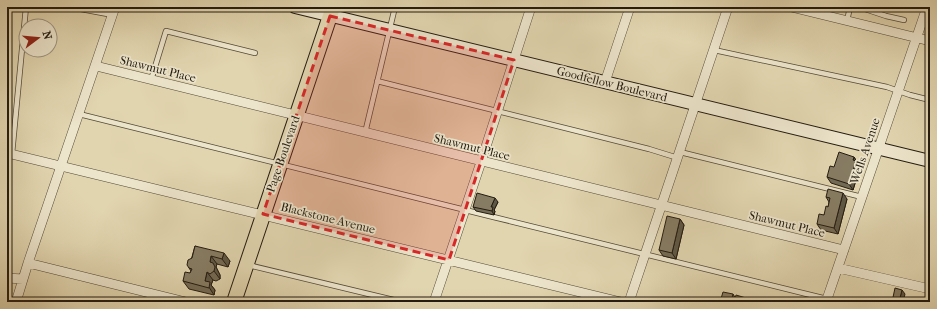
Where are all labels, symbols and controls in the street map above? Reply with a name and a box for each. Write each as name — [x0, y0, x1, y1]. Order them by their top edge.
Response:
north arrow — [18, 18, 58, 58]
text: N — [40, 30, 55, 42]
street label: Shawmut Place — [118, 53, 198, 85]
street label: Goodfellow Boulevard — [555, 63, 669, 105]
street label: Page Boulevard — [263, 113, 303, 194]
street label: Wells Avenue — [847, 116, 883, 187]
street label: Shawmut Place — [432, 131, 512, 163]
street label: Blackstone Avenue — [279, 199, 377, 237]
street label: Shawmut Place — [747, 208, 827, 240]

